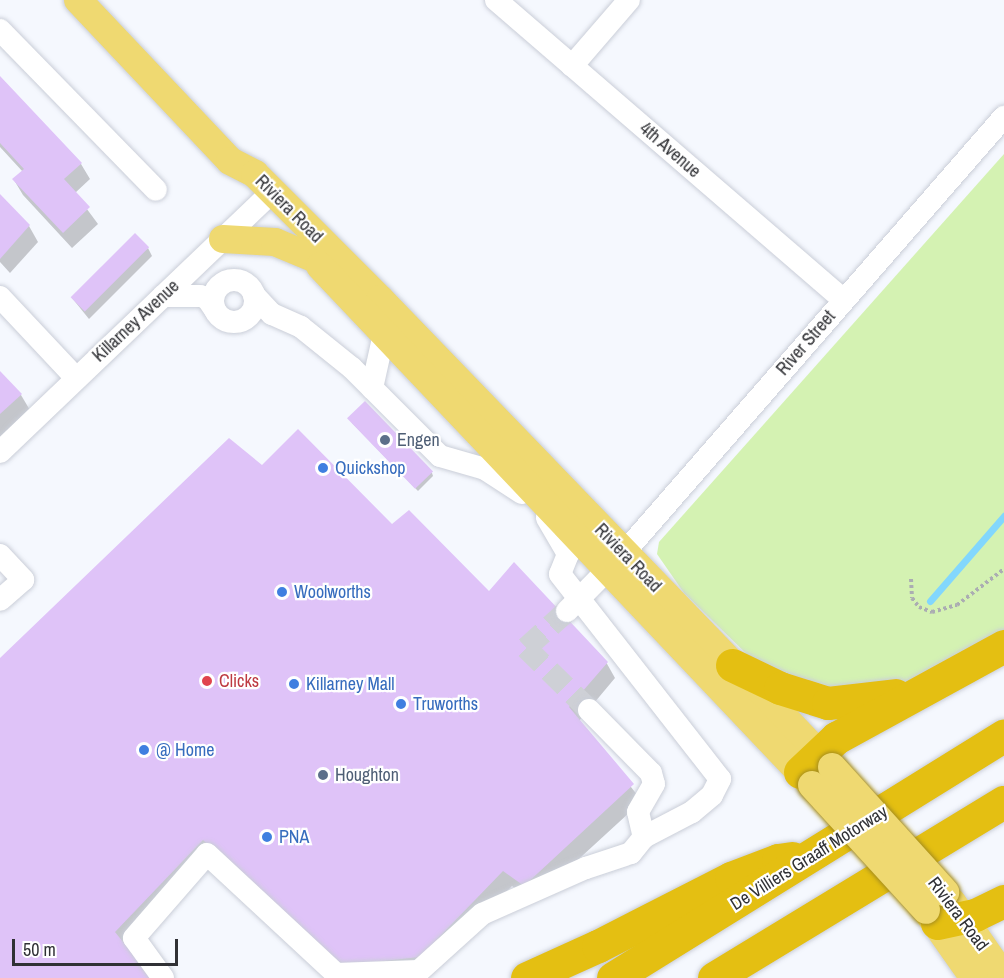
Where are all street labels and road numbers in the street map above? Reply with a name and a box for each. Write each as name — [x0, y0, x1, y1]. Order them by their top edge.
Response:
street label: 4th Avenue — [635, 117, 705, 183]
street label: Riviera Road — [251, 171, 327, 247]
street label: Killarney Avenue — [88, 275, 184, 367]
street label: River Street — [772, 306, 840, 380]
street label: Riviera Road — [590, 519, 666, 597]
street label: De Villiers Graaff Motorway — [727, 801, 891, 915]
street label: Riviera Road — [923, 873, 993, 955]

